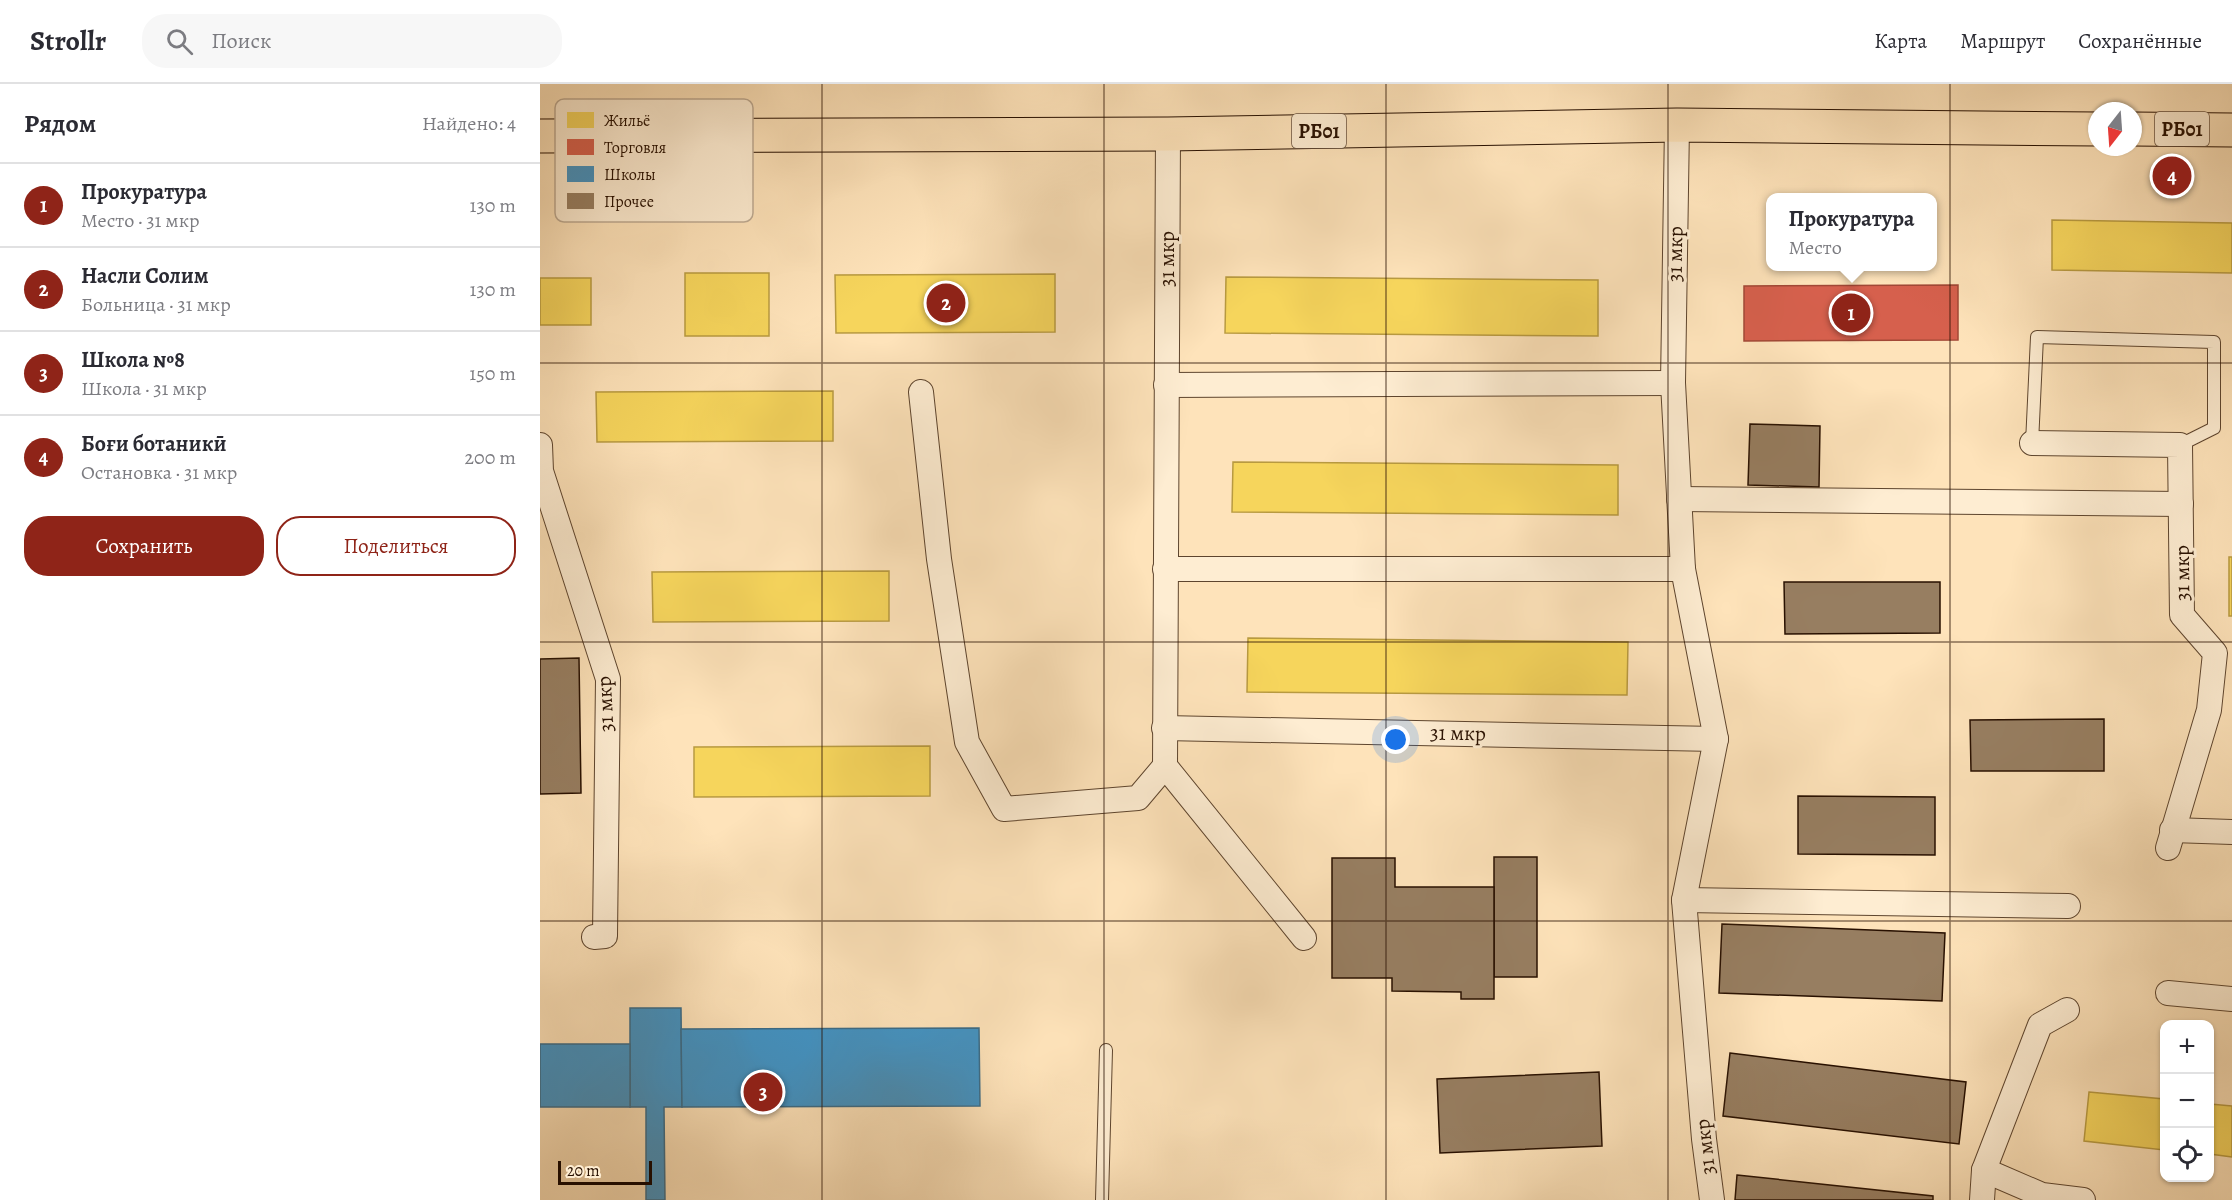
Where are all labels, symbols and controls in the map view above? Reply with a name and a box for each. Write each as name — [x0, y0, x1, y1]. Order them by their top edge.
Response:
search box — [142, 14, 562, 68]
text: Strollr — [30, 22, 106, 60]
icon: search — [163, 25, 196, 58]
text: Поиск — [211, 26, 271, 56]
text: Карта — [1874, 27, 1927, 55]
text: Маршрут — [1960, 27, 2045, 55]
text: Сохранённые — [2078, 27, 2202, 55]
legend — [555, 99, 753, 222]
north arrow — [2088, 102, 2142, 156]
text: Рядом — [24, 106, 96, 141]
text: Найдено: 4 — [422, 110, 516, 137]
text: Жильё — [604, 110, 650, 132]
road number: РБ01 — [2155, 112, 2209, 146]
road number: РБ01 — [1292, 114, 1346, 148]
text: Торговля — [604, 137, 667, 159]
pin: 4 — [2152, 154, 2192, 199]
text: Школы — [604, 164, 656, 186]
text: Прокуратура — [81, 177, 207, 207]
text: Прочее — [604, 191, 654, 213]
text: 1 — [40, 192, 47, 219]
text: 130 m — [470, 192, 516, 219]
popup — [1766, 193, 1937, 271]
text: Прокуратура — [1788, 204, 1915, 234]
text: Место · 31 мкр — [81, 207, 200, 234]
street label: 31 мкр — [1661, 226, 1689, 282]
street label: 31 мкр — [1153, 231, 1181, 287]
text: Место — [1788, 234, 1842, 261]
text: Насли Солим — [81, 261, 209, 291]
text: 2 — [39, 276, 48, 303]
text: 130 m — [470, 276, 516, 303]
pin: 2 — [926, 280, 966, 326]
pin: 1 — [1832, 290, 1870, 336]
text: Больница · 31 мкр — [81, 291, 231, 318]
text: Школа №8 — [81, 345, 185, 375]
text: 3 — [39, 360, 48, 387]
text: 150 m — [469, 360, 516, 387]
text: Школа · 31 мкр — [81, 375, 207, 402]
text: Боғи ботаникӣ — [81, 429, 227, 459]
text: 4 — [39, 444, 48, 471]
text: 200 m — [465, 444, 516, 471]
text: Остановка · 31 мкр — [81, 459, 237, 486]
button: Сохранить — [24, 516, 264, 576]
button: Поделиться — [276, 516, 516, 576]
street label: 31 мкр — [2168, 545, 2196, 601]
street label: 31 мкр — [590, 675, 620, 733]
street label: 31 мкр — [1430, 719, 1486, 747]
your location — [1381, 725, 1410, 754]
map controls — [2160, 1020, 2214, 1182]
button: + — [2160, 1020, 2214, 1074]
pin: 3 — [744, 1070, 782, 1114]
button: − — [2160, 1074, 2214, 1128]
street label: 31 мкр — [1688, 1117, 1722, 1177]
button: locate — [2160, 1128, 2214, 1182]
scale bar — [558, 1158, 652, 1186]
text: 20 m — [567, 1160, 600, 1182]

